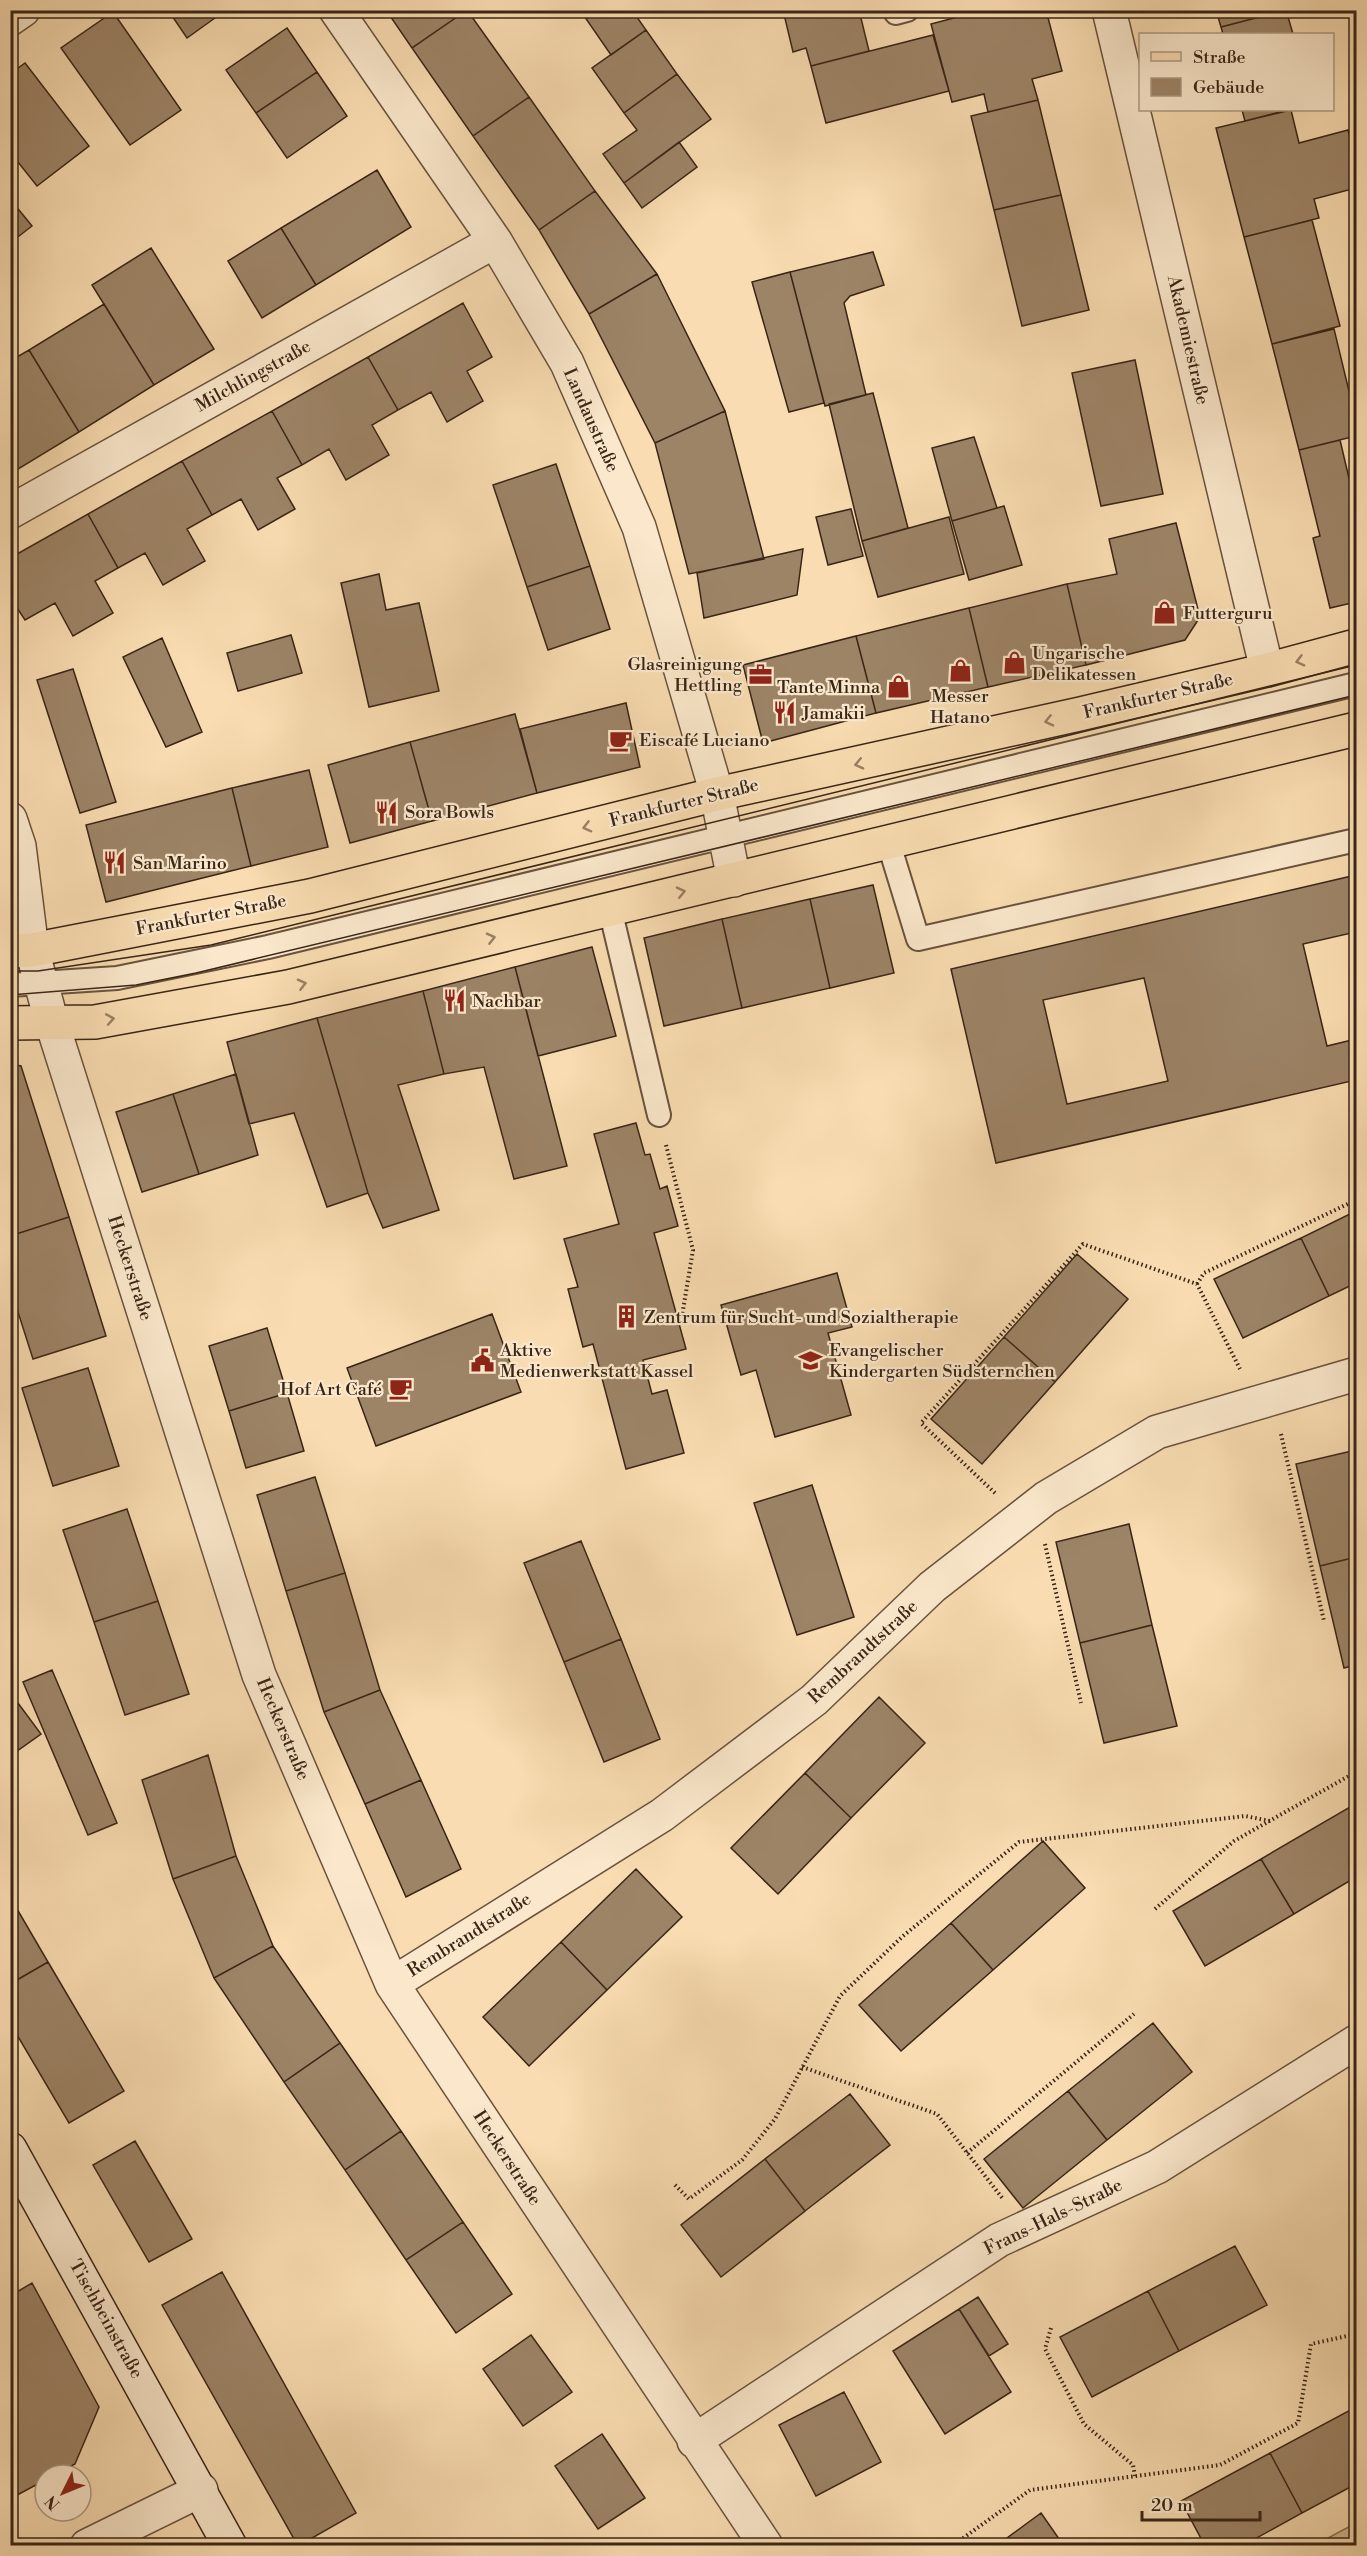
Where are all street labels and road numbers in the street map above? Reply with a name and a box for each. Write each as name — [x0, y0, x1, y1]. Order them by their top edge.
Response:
street label: Akademiestraße — [1162, 272, 1214, 407]
street label: Milchlingstraße — [191, 335, 315, 417]
street label: Landaustraße — [558, 364, 624, 476]
street label: Frankfurter Straße — [1081, 668, 1235, 724]
street label: Frankfurter Straße — [607, 773, 761, 833]
street label: Frankfurter Straße — [134, 889, 288, 941]
street label: Heckerstraße — [102, 1213, 158, 1323]
street label: Rembrandtstraße — [803, 1595, 923, 1709]
street label: Heckerstraße — [251, 1674, 315, 1784]
street label: Rembrandtstraße — [403, 1888, 535, 1982]
street label: Heckerstraße — [468, 2106, 546, 2210]
street label: Frans-Hals-Straße — [980, 2174, 1126, 2260]
street label: Tischbeinstraße — [64, 2255, 148, 2383]

